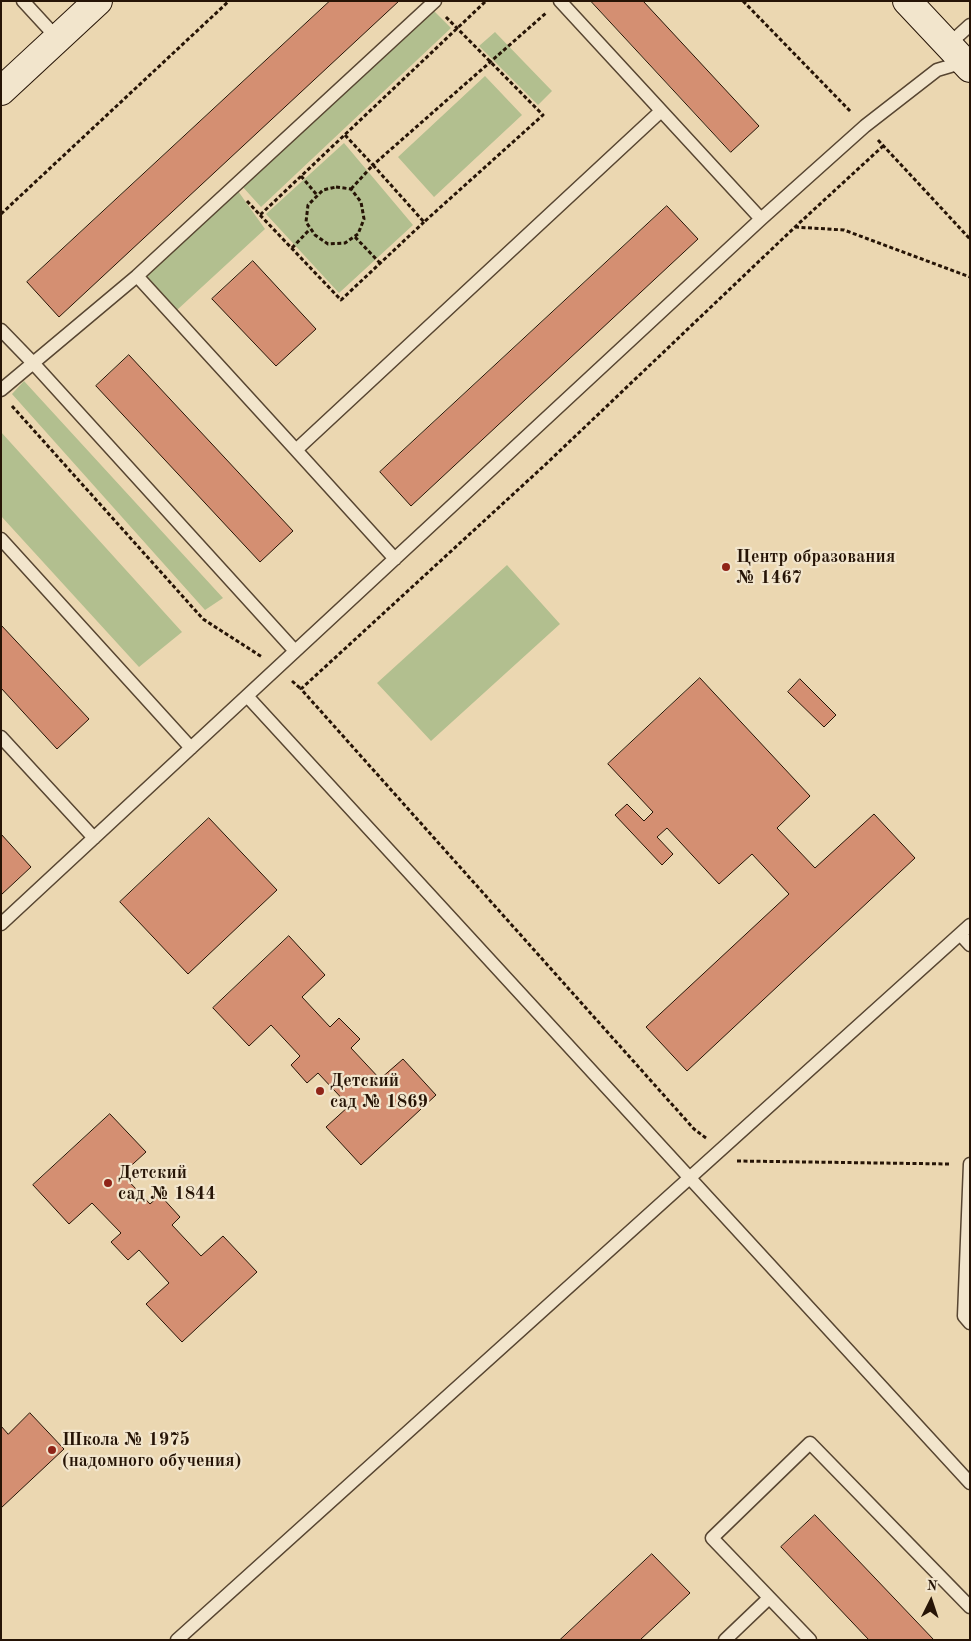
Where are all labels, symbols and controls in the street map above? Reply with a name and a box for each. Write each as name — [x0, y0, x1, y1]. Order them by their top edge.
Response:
place label: Центр образования № 1467 — [736, 546, 895, 588]
marker: Центр образования № 1467 — [720, 561, 732, 573]
place label: Детский сад № 1869 — [330, 1070, 428, 1112]
marker: Детский сад № 1869 — [314, 1085, 326, 1097]
place label: Детский сад № 1844 — [118, 1162, 216, 1204]
marker: Детский сад № 1844 — [102, 1177, 114, 1189]
place label: Школа № 1975 (надомного обучения) — [62, 1429, 241, 1472]
marker: Школа № 1975 (надомного обучения) — [46, 1444, 58, 1456]
north arrow — [906, 1576, 956, 1626]
text: N — [926, 1579, 938, 1593]

